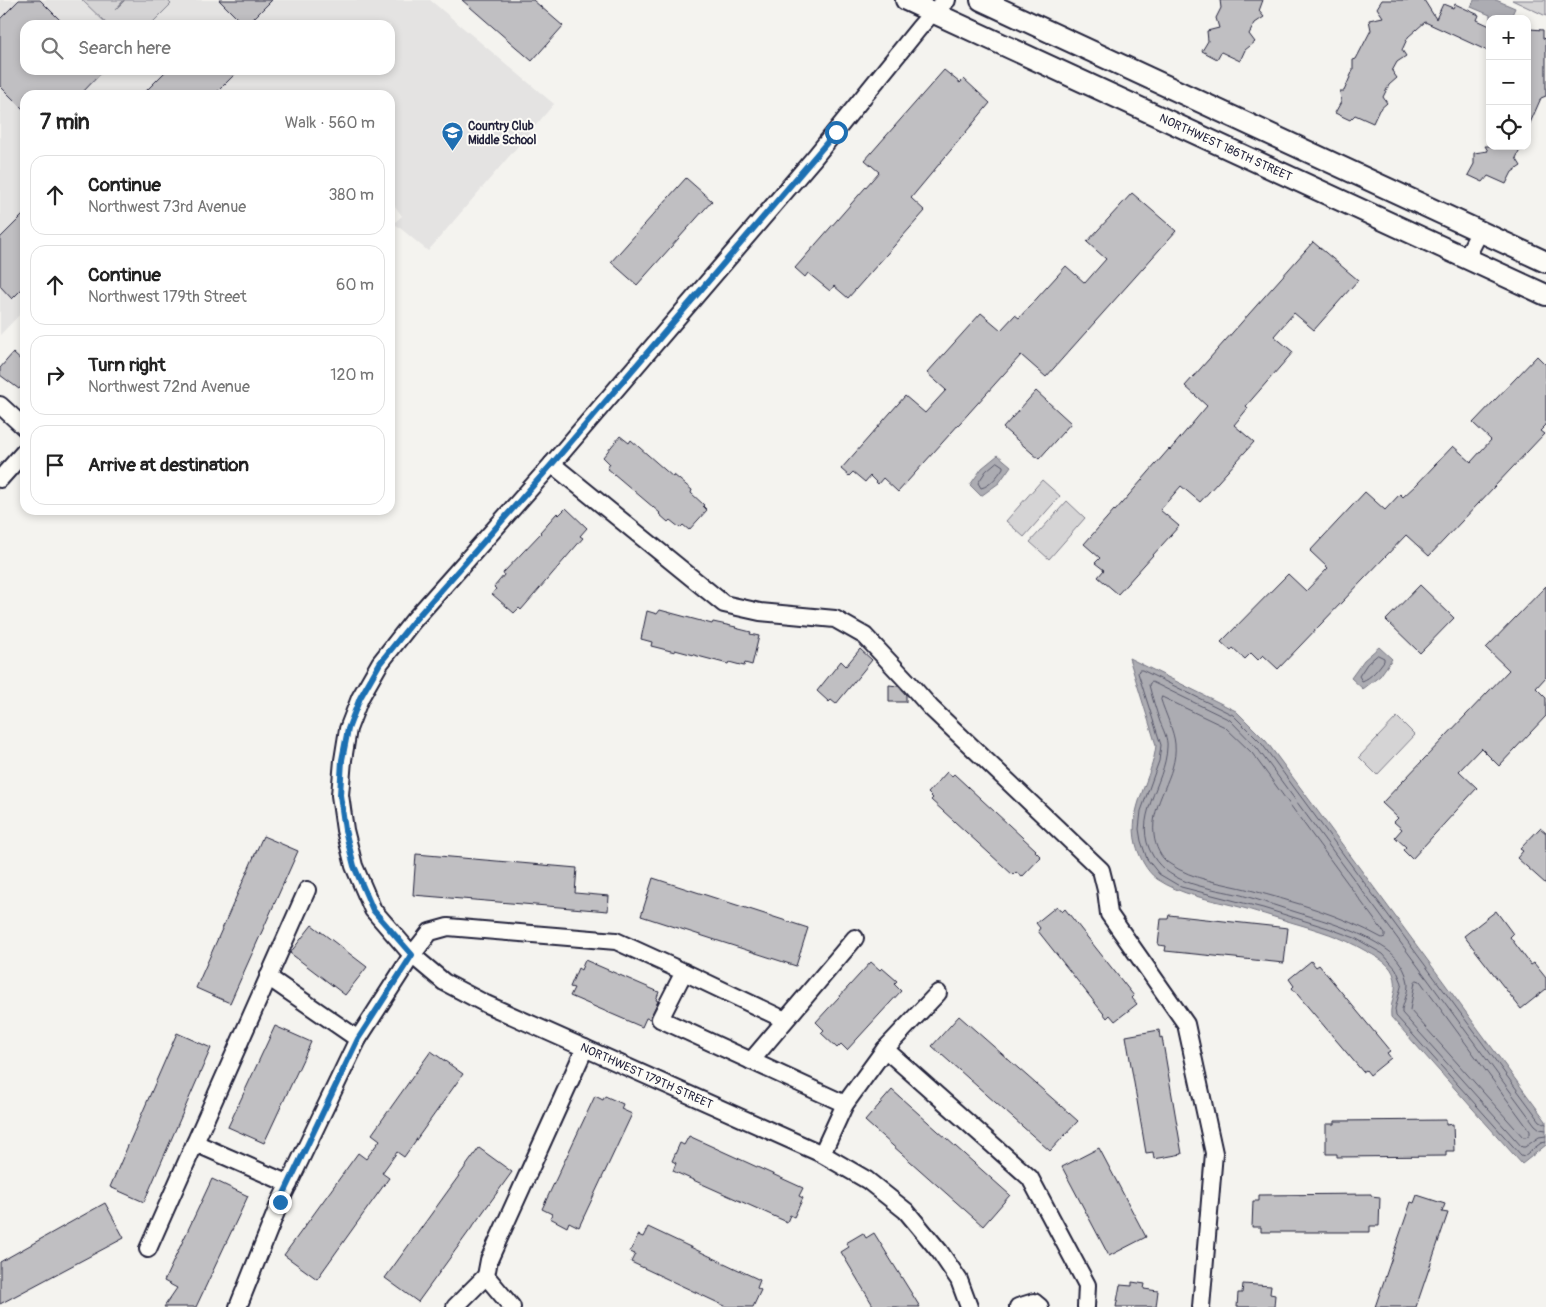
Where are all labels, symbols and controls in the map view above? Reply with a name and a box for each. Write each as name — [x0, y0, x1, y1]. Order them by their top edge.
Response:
map controls — [1486, 15, 1531, 150]
button: + — [1486, 15, 1531, 60]
search box — [20, 20, 395, 75]
icon: search — [38, 34, 66, 62]
text: Search here — [78, 36, 171, 60]
button: − — [1486, 60, 1531, 105]
button: locate — [1486, 105, 1531, 150]
text: 7 min — [40, 109, 90, 136]
street label: NORTHWEST 186TH STREET — [1157, 110, 1295, 184]
text: Walk · 560 m — [285, 113, 375, 133]
place label: Country Club Middle School — [468, 119, 537, 148]
school or university icon: Country Club Middle School — [440, 121, 464, 152]
route start — [825, 121, 848, 144]
text: Continue — [88, 173, 161, 197]
icon: ahead — [41, 181, 69, 209]
text: 380 m — [328, 185, 374, 205]
text: Northwest 73rd Avenue — [88, 197, 246, 217]
text: Continue — [88, 263, 161, 287]
icon: ahead — [41, 271, 69, 299]
text: 60 m — [336, 275, 374, 295]
text: Northwest 179th Street — [88, 287, 247, 307]
text: Turn right — [88, 353, 166, 377]
icon: right — [41, 361, 69, 389]
text: 120 m — [330, 365, 374, 385]
text: Northwest 72nd Avenue — [88, 377, 250, 397]
icon: arrive — [41, 451, 69, 479]
text: Arrive at destination — [88, 453, 249, 477]
street label: NORTHWEST 179TH STREET — [578, 1040, 716, 1112]
route end — [269, 1191, 292, 1214]

